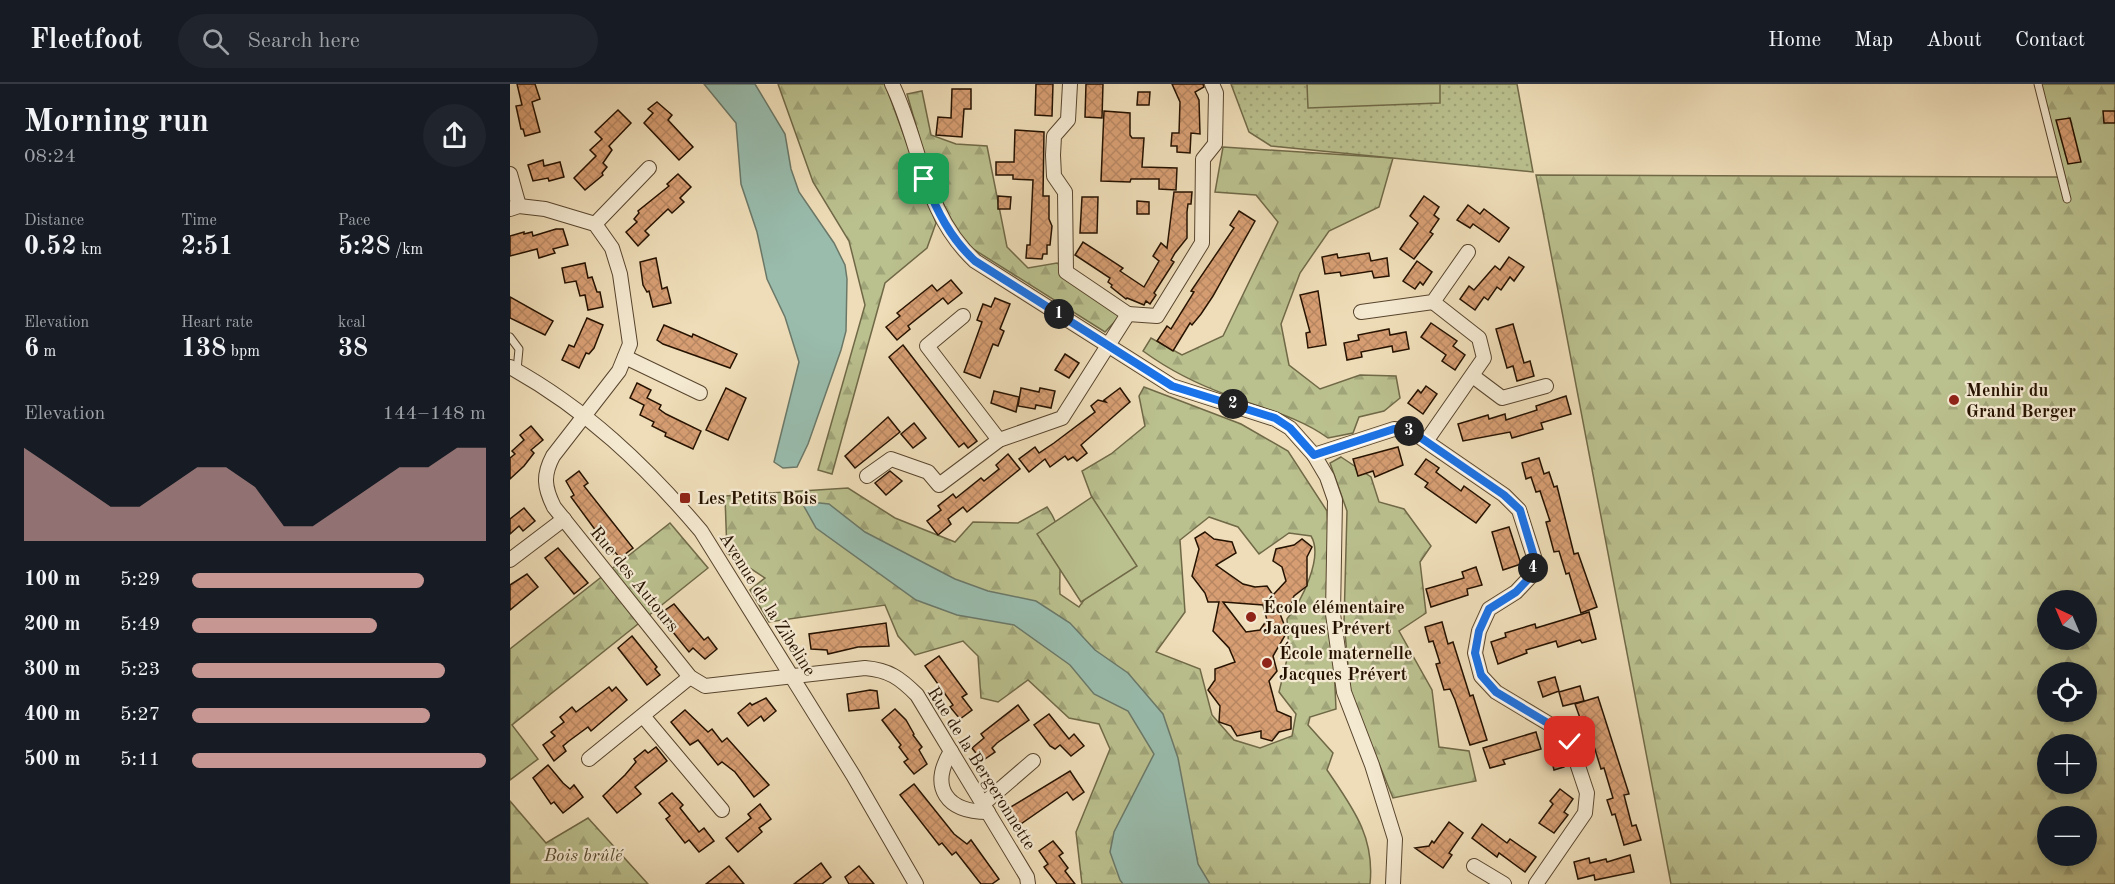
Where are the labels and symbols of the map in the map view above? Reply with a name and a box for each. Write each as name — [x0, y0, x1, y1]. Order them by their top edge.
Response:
pin — [898, 153, 949, 204]
pin: 1 — [1044, 299, 1074, 329]
place label: Menhir du Grand Berger — [1966, 382, 2076, 421]
pin: 2 — [1218, 389, 1248, 419]
marker: Menhir du Grand Berger — [1947, 393, 1961, 407]
pin: 3 — [1394, 416, 1424, 446]
place label: Les Petits Bois — [697, 490, 817, 508]
marker: Les Petits Bois — [678, 491, 692, 505]
street label: Rue des Autours — [586, 524, 682, 636]
street label: Avenue de la Zibeline — [716, 530, 819, 679]
pin: 4 — [1518, 553, 1548, 583]
north arrow — [2037, 590, 2097, 650]
place label: École élémentaire Jacques Prévert — [1263, 595, 1405, 638]
marker: École élémentaire Jacques Prévert — [1244, 610, 1258, 624]
place label: École maternelle Jacques Prévert — [1279, 641, 1413, 684]
marker: École maternelle Jacques Prévert — [1260, 656, 1274, 670]
street label: Rue de la Bergeronnette — [924, 684, 1039, 853]
pin — [1544, 716, 1595, 767]
park label: Bois brûlé — [543, 847, 624, 865]

